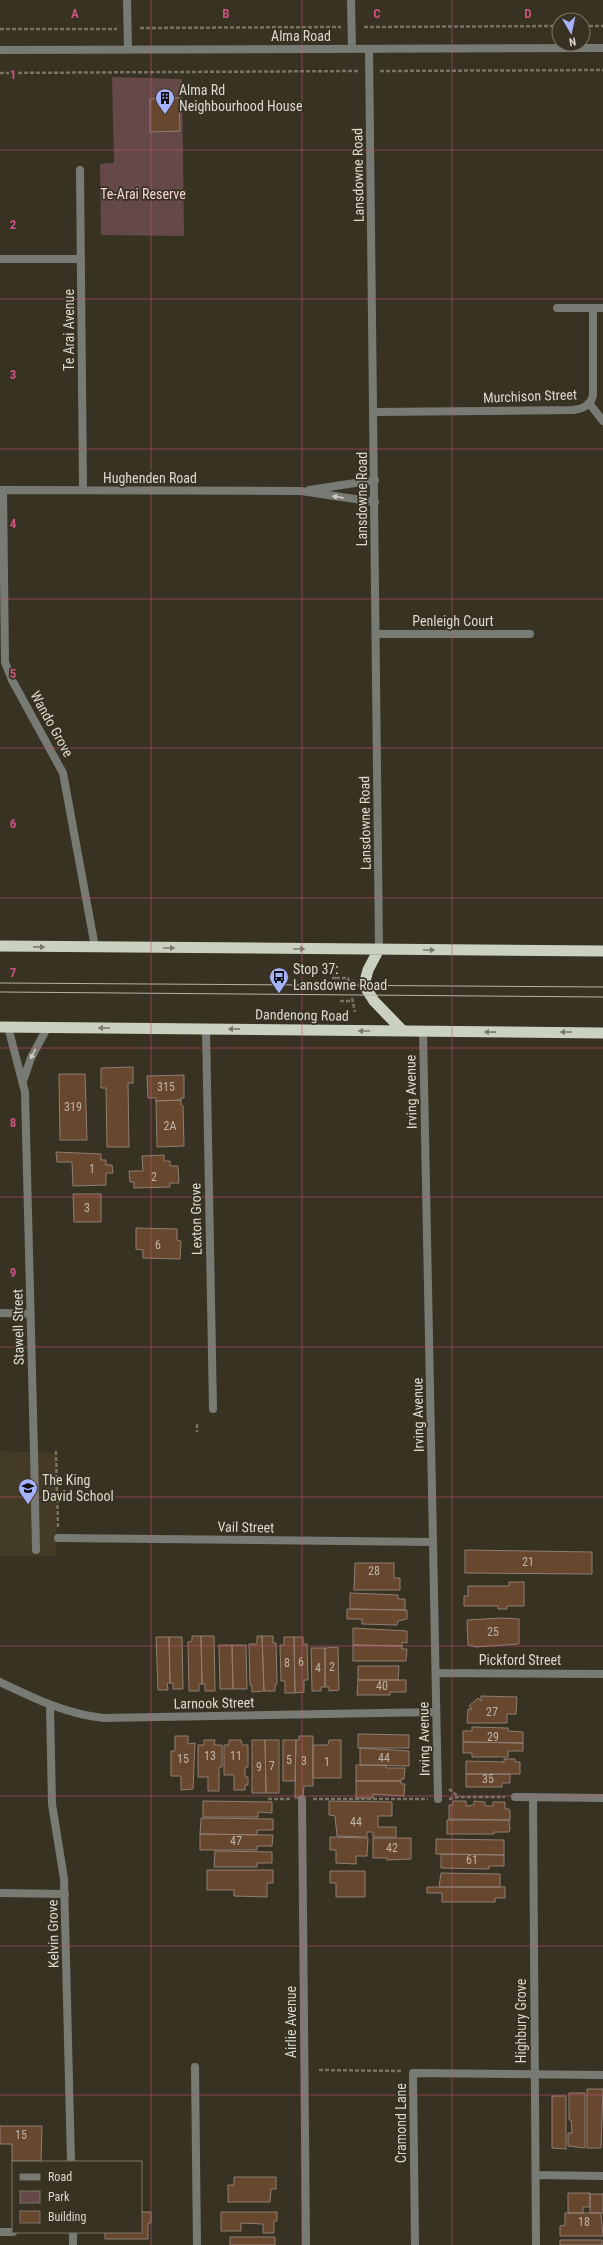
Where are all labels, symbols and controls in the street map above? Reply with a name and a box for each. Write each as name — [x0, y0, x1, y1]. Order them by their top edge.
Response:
text: A — [71, 6, 79, 21]
text: B — [222, 6, 230, 21]
text: C — [373, 6, 381, 21]
text: D — [524, 6, 532, 21]
north arrow — [551, 12, 591, 52]
street label: Alma Road — [271, 28, 331, 44]
text: N — [568, 34, 577, 48]
text: 1 — [10, 67, 16, 82]
place label: Alma Rd Neighbourhood House — [179, 82, 303, 114]
building icon: Alma Rd Neighbourhood House — [154, 87, 176, 115]
street label: Lansdowne Road — [349, 128, 367, 222]
park label: Te-Arai Reserve — [100, 186, 186, 202]
text: 2 — [10, 217, 17, 232]
street label: Te Arai Avenue — [61, 289, 77, 371]
text: 3 — [10, 367, 16, 382]
street label: Murchison Street — [483, 386, 577, 406]
street label: Lansdowne Road — [354, 452, 370, 546]
street label: Hughenden Road — [103, 470, 197, 486]
one-way arrow — [332, 493, 344, 499]
text: 4 — [10, 516, 17, 531]
street label: Penleigh Court — [412, 613, 494, 629]
text: 5 — [10, 666, 17, 681]
street label: Wando Grove — [27, 688, 77, 760]
street label: Lansdowne Road — [356, 776, 374, 870]
text: 6 — [10, 816, 17, 831]
one-way arrow — [33, 944, 46, 950]
one-way arrow — [163, 945, 176, 951]
one-way arrow — [293, 946, 306, 952]
one-way arrow — [423, 947, 436, 953]
place label: Stop 37: Lansdowne Road — [293, 961, 387, 993]
text: 7 — [10, 965, 17, 980]
bus stop icon: Stop 37: Lansdowne Road — [268, 966, 290, 994]
street label: Dandenong Road — [255, 1006, 349, 1024]
one-way arrow — [97, 1025, 110, 1031]
one-way arrow — [227, 1026, 240, 1032]
one-way arrow — [357, 1028, 370, 1034]
one-way arrow — [483, 1029, 496, 1035]
one-way arrow — [559, 1029, 572, 1035]
one-way arrow — [30, 1048, 36, 1059]
street label: Irving Avenue — [402, 1054, 420, 1129]
house number: 315 — [157, 1080, 175, 1094]
house number: 319 — [64, 1100, 82, 1114]
text: 8 — [10, 1115, 16, 1130]
house number: 2A — [164, 1119, 177, 1133]
house number: 1 — [89, 1162, 95, 1176]
house number: 2 — [151, 1170, 157, 1184]
street label: Lexton Grove — [187, 1182, 205, 1255]
house number: 3 — [84, 1201, 90, 1215]
house number: 6 — [155, 1238, 161, 1252]
text: 9 — [10, 1265, 16, 1280]
street label: Stawell Street — [9, 1289, 27, 1365]
street label: Irving Avenue — [409, 1377, 427, 1452]
place label: The King David School — [42, 1472, 114, 1504]
school or university icon: The King David School — [17, 1477, 39, 1505]
street label: Vail Street — [218, 1519, 274, 1535]
house number: 21 — [522, 1555, 534, 1569]
house number: 28 — [368, 1564, 380, 1578]
house number: 25 — [487, 1625, 499, 1639]
street label: Pickford Street — [479, 1652, 561, 1668]
house number: 6 — [298, 1655, 304, 1669]
house number: 8 — [284, 1656, 290, 1670]
house number: 2 — [329, 1660, 335, 1674]
house number: 4 — [315, 1661, 321, 1675]
house number: 40 — [376, 1679, 388, 1693]
street label: Larnook Street — [173, 1694, 255, 1712]
street label: Irving Avenue — [415, 1701, 433, 1776]
house number: 27 — [486, 1705, 498, 1719]
house number: 29 — [487, 1730, 499, 1744]
house number: 13 — [204, 1749, 216, 1763]
house number: 11 — [230, 1749, 242, 1763]
house number: 44 — [378, 1751, 390, 1765]
house number: 15 — [177, 1752, 189, 1766]
house number: 5 — [286, 1753, 292, 1767]
house number: 3 — [301, 1754, 307, 1768]
house number: 1 — [324, 1755, 330, 1769]
house number: 7 — [269, 1759, 275, 1773]
house number: 9 — [256, 1760, 262, 1774]
house number: 35 — [482, 1772, 494, 1786]
house number: 44 — [350, 1815, 362, 1829]
house number: 47 — [230, 1834, 242, 1848]
house number: 42 — [386, 1841, 398, 1855]
house number: 61 — [466, 1853, 478, 1867]
street label: Kelvin Grove — [44, 1899, 62, 1968]
street label: Highbury Grove — [513, 1978, 529, 2063]
street label: Airlie Avenue — [283, 1986, 299, 2058]
street label: Cramond Lane — [393, 2083, 409, 2163]
house number: 15 — [15, 2128, 27, 2142]
legend — [12, 2161, 142, 2233]
text: Road — [48, 2170, 72, 2184]
text: Park — [48, 2190, 70, 2204]
text: Building — [48, 2210, 86, 2224]
house number: 18 — [578, 2215, 590, 2229]

